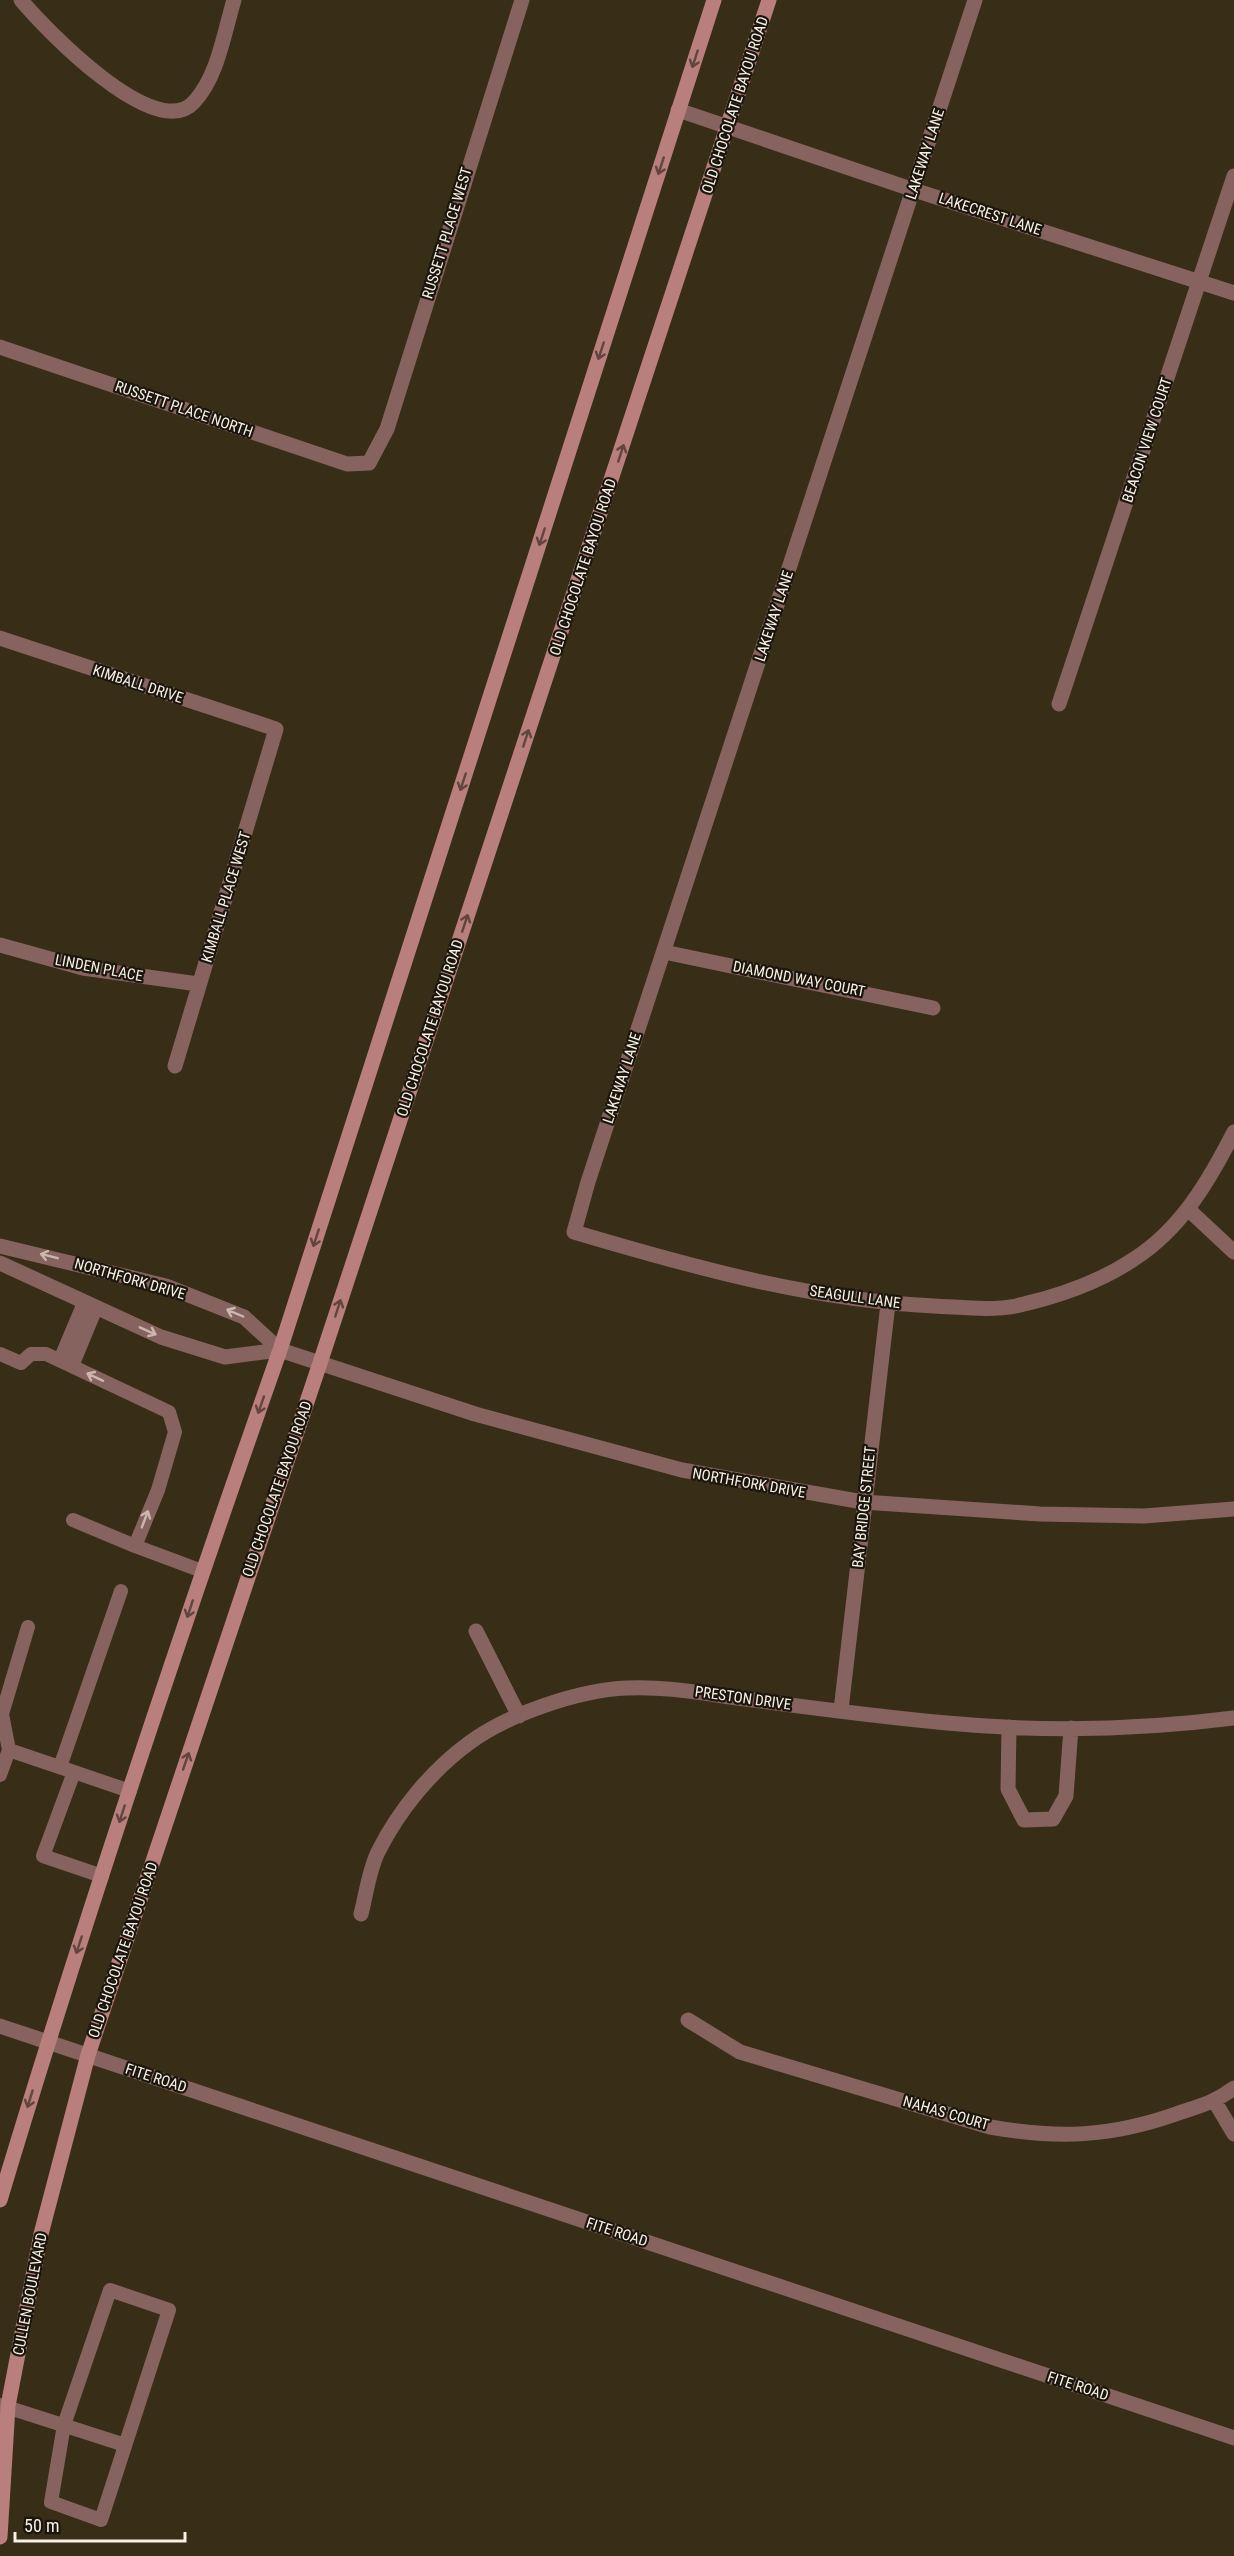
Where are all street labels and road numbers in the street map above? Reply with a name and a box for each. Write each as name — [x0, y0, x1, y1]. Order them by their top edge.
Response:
street label: OLD CHOCOLATE BAYOU ROAD — [698, 14, 772, 196]
street label: LAKEWAY LANE — [902, 106, 948, 202]
street label: RUSSETT PLACE WEST — [418, 165, 476, 301]
street label: LAKECREST LANE — [936, 189, 1044, 239]
street label: BEACON VIEW COURT — [1118, 375, 1176, 505]
street label: RUSSETT PLACE NORTH — [113, 377, 255, 441]
street label: OLD CHOCOLATE BAYOU ROAD — [546, 476, 620, 658]
street label: LAKEWAY LANE — [751, 568, 797, 664]
street label: KIMBALL DRIVE — [91, 661, 185, 707]
street label: KIMBALL PLACE WEST — [198, 829, 255, 965]
street label: OLD CHOCOLATE BAYOU ROAD — [393, 937, 467, 1119]
street label: LINDEN PLACE — [54, 951, 144, 985]
street label: DIAMOND WAY COURT — [731, 957, 867, 1001]
street label: LAKEWAY LANE — [599, 1030, 645, 1126]
street label: NORTHFORK DRIVE — [72, 1255, 188, 1303]
street label: SEAGULL LANE — [808, 1282, 902, 1312]
street label: OLD CHOCOLATE BAYOU ROAD — [238, 1399, 316, 1579]
street label: BAY BRIDGE STREET — [849, 1445, 879, 1569]
street label: NORTHFORK DRIVE — [691, 1464, 807, 1502]
street label: PRESTON DRIVE — [694, 1682, 792, 1714]
street label: OLD CHOCOLATE BAYOU ROAD — [84, 1860, 162, 2040]
street label: FITE ROAD — [123, 2060, 189, 2096]
street label: NAHAS COURT — [901, 2092, 991, 2134]
street label: FITE ROAD — [584, 2214, 650, 2250]
street label: CULLEN BOULEVARD — [9, 2231, 51, 2357]
street label: FITE ROAD — [1045, 2368, 1111, 2404]

